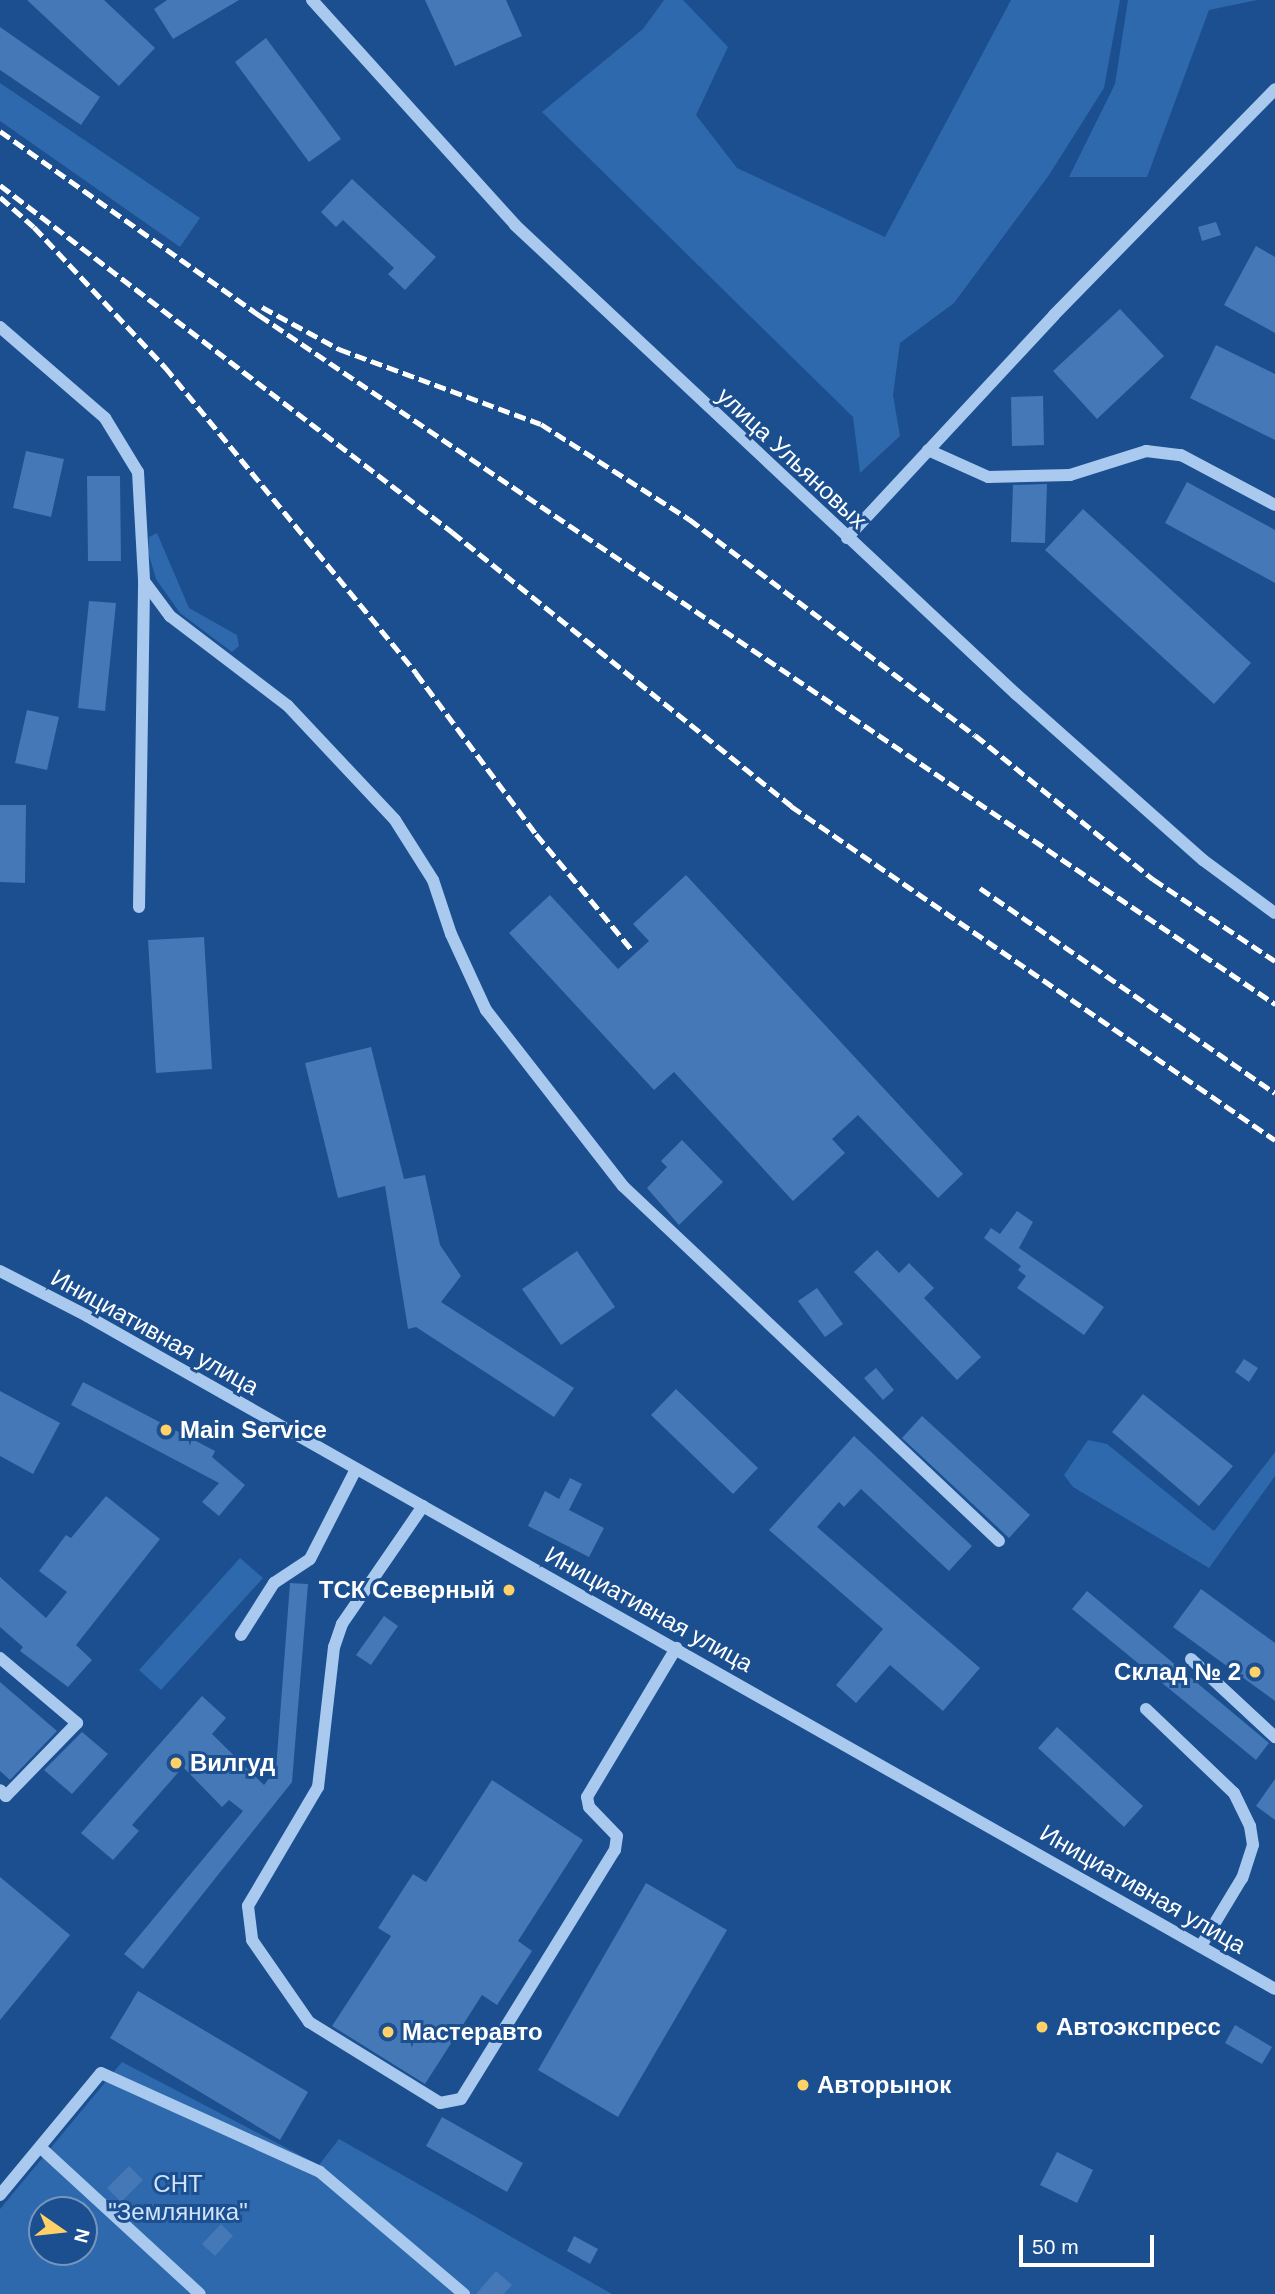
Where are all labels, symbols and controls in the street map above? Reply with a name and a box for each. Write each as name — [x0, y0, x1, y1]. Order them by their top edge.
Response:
street label: улица Ульяновых — [711, 381, 873, 535]
street label: Инициативная улица — [46, 1263, 264, 1401]
place label: Main Service — [180, 1416, 327, 1444]
marker: Main Service — [158, 1422, 174, 1438]
street label: Инициативная улица — [540, 1540, 758, 1678]
place label: ТСК Северный — [319, 1576, 495, 1604]
marker: ТСК Северный — [501, 1582, 517, 1598]
place label: Склад № 2 — [1114, 1658, 1241, 1686]
marker: Склад № 2 — [1247, 1664, 1263, 1680]
place label: Вилгуд — [190, 1749, 275, 1777]
marker: Вилгуд — [168, 1755, 184, 1771]
street label: Инициативная улица — [1035, 1818, 1251, 1960]
place label: Автоэкспресс — [1056, 2013, 1221, 2041]
place label: Мастеравто — [402, 2018, 543, 2046]
marker: Автоэкспресс — [1034, 2019, 1050, 2035]
marker: Мастеравто — [380, 2024, 396, 2040]
place label: Авторынок — [817, 2071, 951, 2099]
marker: Авторынок — [795, 2077, 811, 2093]
park label: СНТ "Земляника" — [108, 2170, 248, 2226]
north arrow — [28, 2196, 98, 2266]
scale bar — [1023, 2220, 1158, 2264]
text: N — [70, 2227, 94, 2245]
text: 50 m — [1032, 2235, 1079, 2258]

